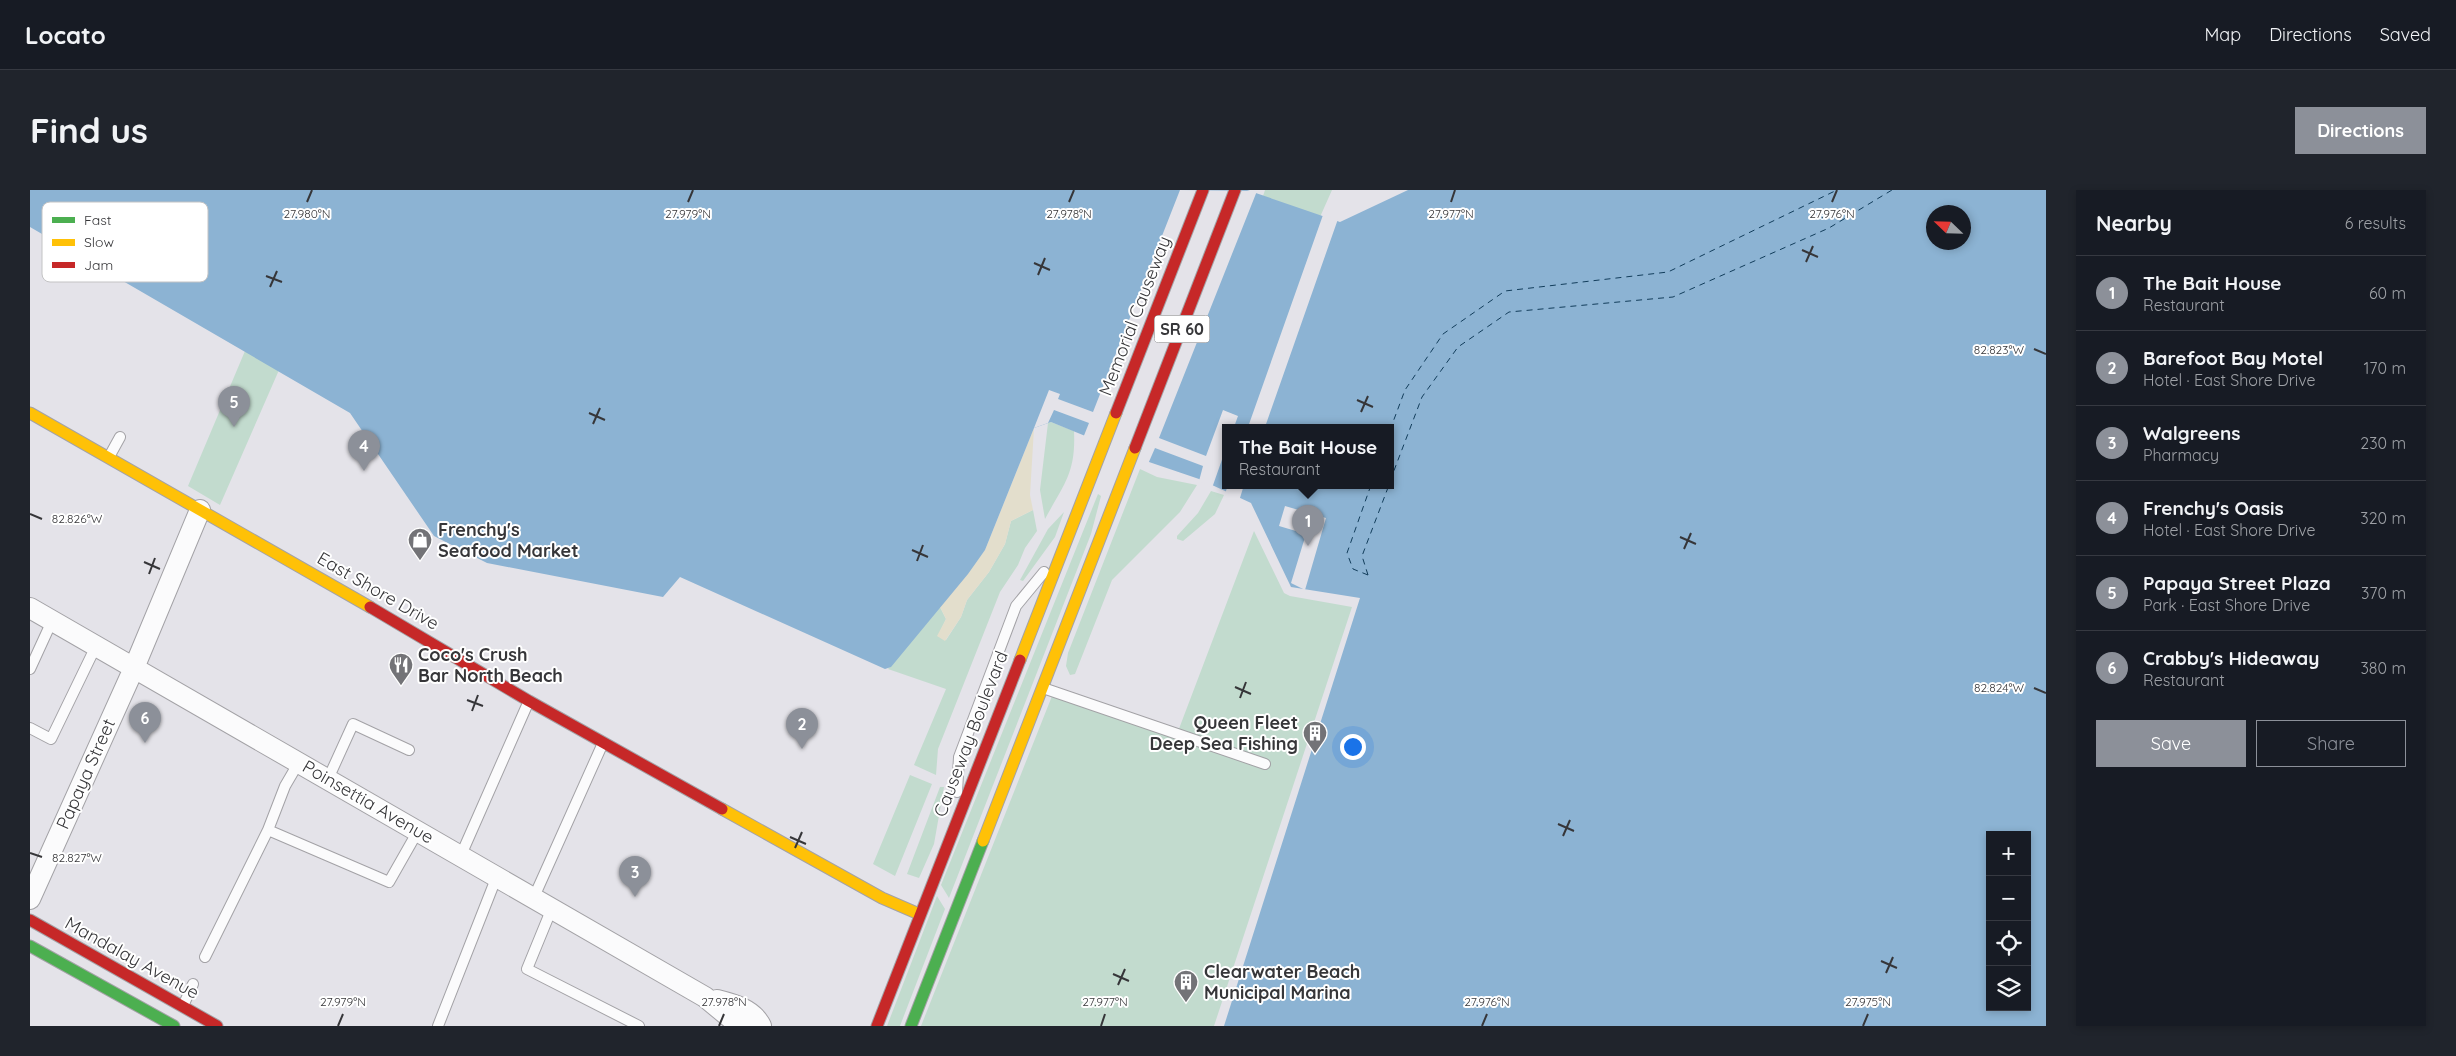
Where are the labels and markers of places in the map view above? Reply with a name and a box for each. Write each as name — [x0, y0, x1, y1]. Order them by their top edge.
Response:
pin: 5 — [218, 386, 250, 427]
pin: 4 — [348, 430, 380, 471]
pin: 1 — [1292, 505, 1324, 546]
place label: Frenchy's Seafood Market — [438, 518, 579, 562]
shop icon: Frenchy's Seafood Market — [407, 527, 433, 561]
place label: Coco's Crush Bar North Beach — [418, 643, 563, 687]
restaurant icon: Coco's Crush Bar North Beach — [388, 652, 414, 686]
pin: 6 — [129, 702, 161, 743]
pin: 2 — [786, 708, 818, 749]
place label: Queen Fleet Deep Sea Fishing — [1150, 711, 1298, 755]
building icon: Queen Fleet Deep Sea Fishing — [1302, 720, 1328, 754]
pin: 3 — [619, 856, 651, 897]
place label: Clearwater Beach Municipal Marina — [1204, 960, 1360, 1004]
building icon: Clearwater Beach Municipal Marina — [1173, 969, 1199, 1003]

